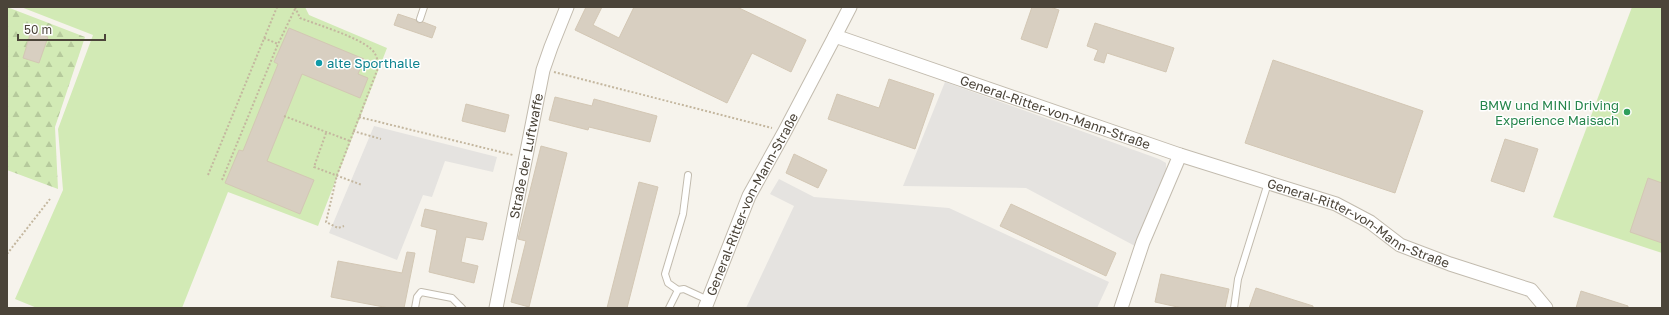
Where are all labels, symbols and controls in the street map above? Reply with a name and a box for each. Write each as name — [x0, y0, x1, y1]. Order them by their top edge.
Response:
scale bar — [18, 16, 105, 42]
text: 50 m — [24, 22, 52, 37]
place label: alte Sporthalle — [327, 55, 420, 71]
marker: alte Sporthalle — [314, 58, 324, 68]
street label: General-Ritter-von-Mann-Straße — [958, 72, 1153, 152]
street label: Straße der Luftwaffe — [506, 92, 546, 220]
place label: BMW und MINI Driving Experience Maisach — [1479, 97, 1619, 128]
marker: BMW und MINI Driving Experience Maisach — [1622, 107, 1632, 117]
street label: General-Ritter-von-Mann-Straße — [703, 110, 801, 298]
street label: General-Ritter-von-Mann-Straße — [1265, 175, 1452, 271]

